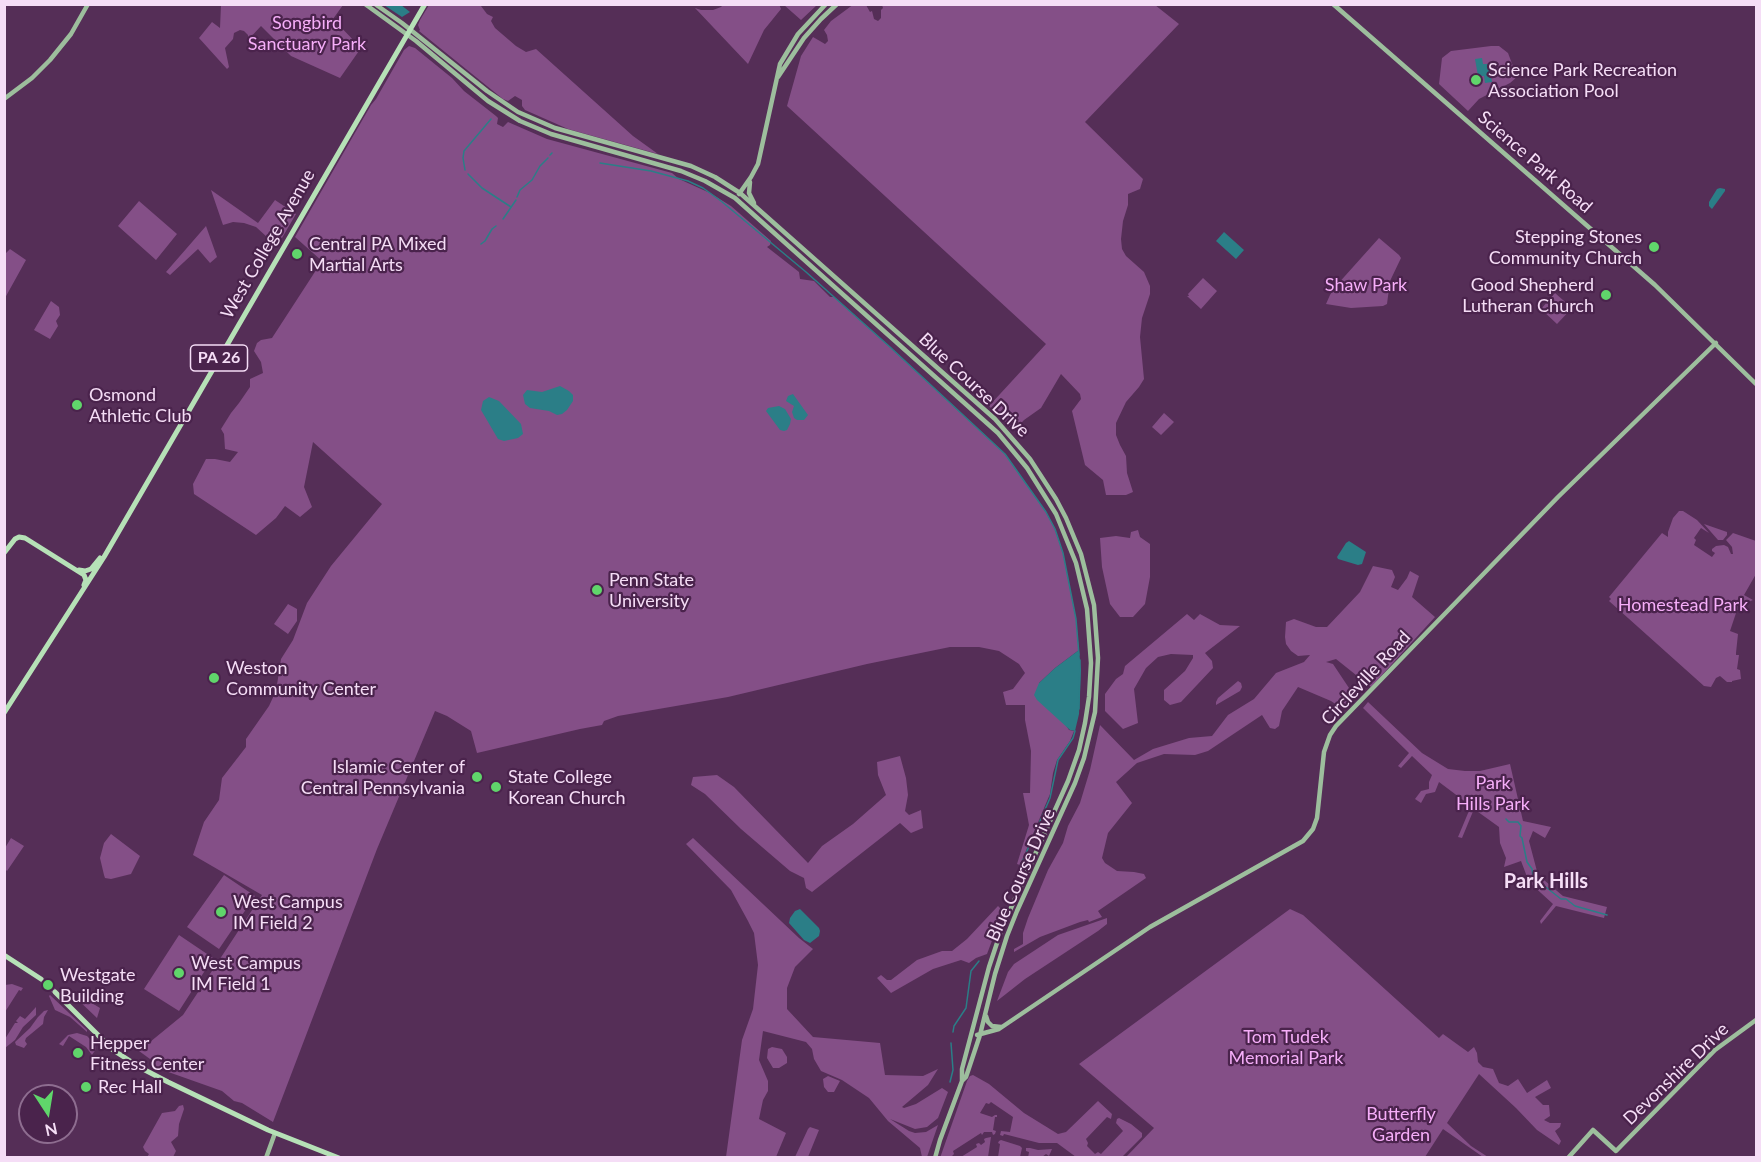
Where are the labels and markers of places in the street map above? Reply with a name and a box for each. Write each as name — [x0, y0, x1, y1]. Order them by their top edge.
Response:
place label: Science Park Recreation Association Pool — [1488, 59, 1677, 101]
marker: Science Park Recreation Association Pool — [1469, 73, 1483, 87]
place label: Stepping Stones Community Church — [1489, 226, 1642, 268]
place label: Central PA Mixed Martial Arts — [309, 233, 447, 276]
marker: Stepping Stones Community Church — [1647, 240, 1661, 254]
marker: Central PA Mixed Martial Arts — [290, 247, 304, 261]
place label: Good Shepherd Lutheran Church — [1462, 274, 1594, 316]
marker: Good Shepherd Lutheran Church — [1599, 288, 1613, 302]
place label: Osmond Athletic Club — [89, 384, 192, 426]
marker: Osmond Athletic Club — [70, 398, 84, 412]
place label: Penn State University — [609, 569, 694, 612]
marker: Penn State University — [590, 583, 604, 597]
place label: Weston Community Center — [226, 657, 376, 700]
marker: Weston Community Center — [207, 671, 221, 685]
place label: Islamic Center of Central Pennsylvania — [301, 756, 465, 798]
place label: State College Korean Church — [508, 766, 626, 808]
marker: Islamic Center of Central Pennsylvania — [470, 770, 484, 784]
marker: State College Korean Church — [489, 780, 503, 794]
place label: West Campus IM Field 2 — [233, 891, 343, 934]
marker: West Campus IM Field 2 — [214, 905, 228, 919]
place label: West Campus IM Field 1 — [191, 952, 301, 994]
place label: Westgate Building — [60, 964, 135, 1006]
marker: West Campus IM Field 1 — [172, 966, 186, 980]
marker: Westgate Building — [41, 978, 55, 992]
place label: Hepper Fitness Center — [90, 1032, 204, 1074]
marker: Hepper Fitness Center — [71, 1046, 85, 1060]
place label: Rec Hall — [98, 1076, 162, 1098]
marker: Rec Hall — [79, 1080, 93, 1094]

